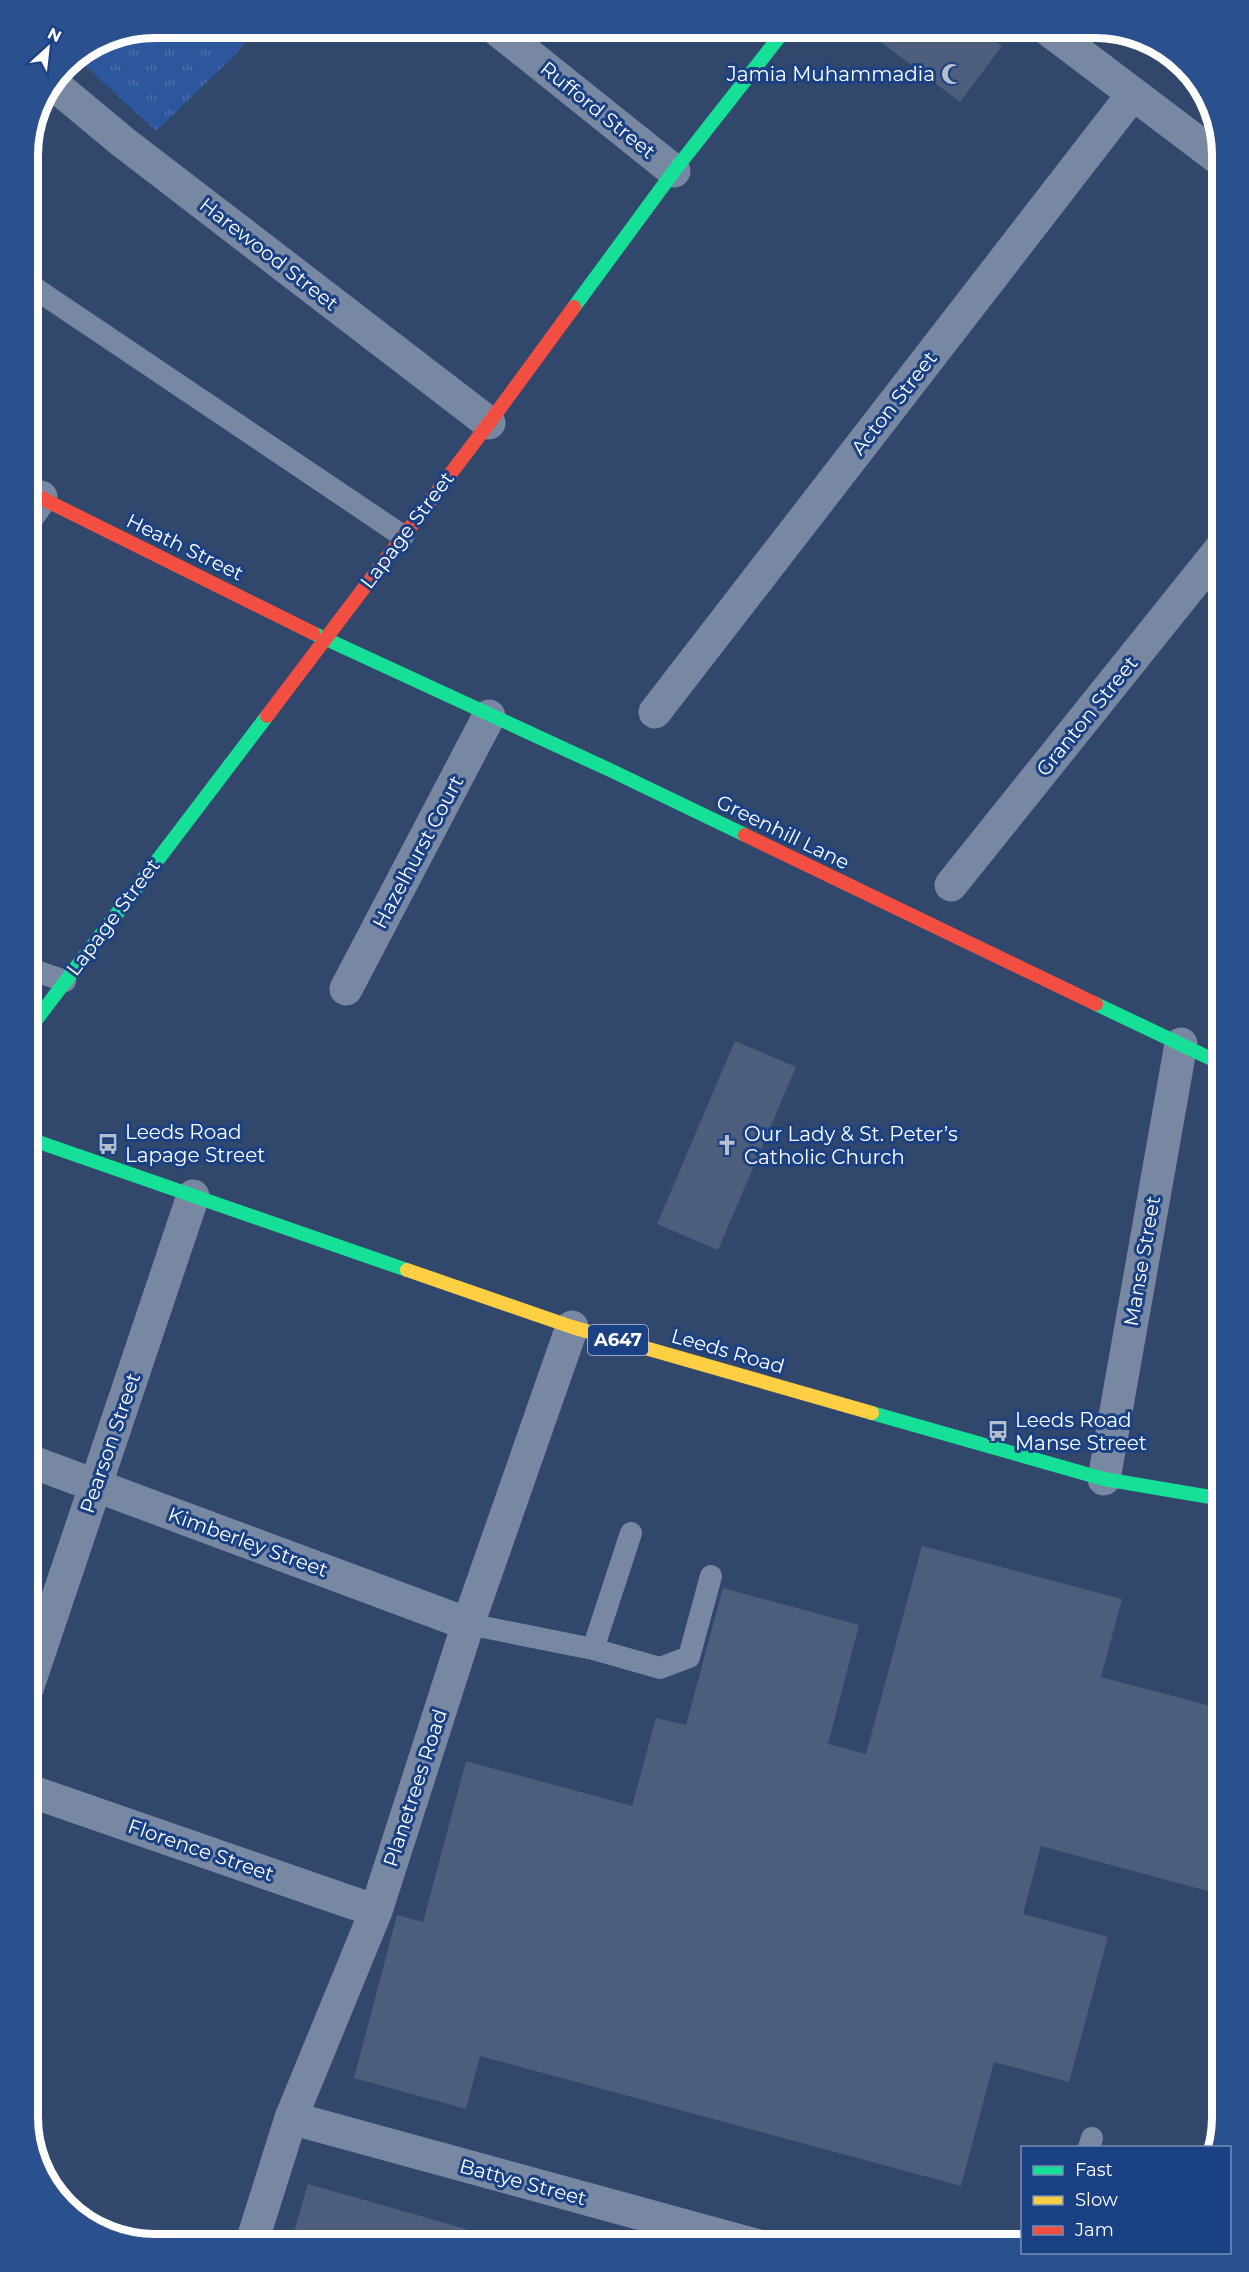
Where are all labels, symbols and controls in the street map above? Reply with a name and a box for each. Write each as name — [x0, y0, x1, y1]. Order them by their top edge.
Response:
north arrow — [18, 18, 78, 78]
text: N — [45, 24, 65, 46]
street label: Rufford Street — [536, 56, 660, 164]
place label: Jamia Muhammadia — [726, 62, 935, 86]
mosque icon: Jamia Muhammadia — [940, 62, 964, 86]
street label: Harewood Street — [195, 192, 343, 316]
street label: Acton Street — [846, 346, 942, 460]
street label: Lapage Street — [355, 467, 459, 593]
street label: Heath Street — [123, 508, 247, 586]
street label: Granton Street — [1031, 651, 1143, 781]
street label: Hazelhurst Court — [368, 771, 468, 933]
street label: Greenhill Lane — [713, 789, 853, 875]
street label: Lapage Street — [61, 854, 165, 980]
place label: Leeds Road Lapage Street — [125, 1120, 265, 1167]
place label: Our Lady & St. Peter’s Catholic Church — [744, 1122, 958, 1169]
bus stop icon: Leeds Road Lapage Street — [96, 1132, 120, 1156]
church icon: Our Lady & St. Peter’s Catholic Church — [715, 1133, 739, 1157]
street label: Manse Street — [1119, 1194, 1165, 1328]
street label: Leeds Road — [669, 1323, 787, 1379]
road number: A647 — [588, 1325, 648, 1355]
street label: Pearson Street — [75, 1370, 145, 1516]
place label: Leeds Road Manse Street — [1015, 1408, 1147, 1455]
bus stop icon: Leeds Road Manse Street — [986, 1419, 1010, 1443]
street label: Kimberley Street — [165, 1502, 331, 1582]
street label: Planetrees Road — [378, 1706, 452, 1870]
street label: Florence Street — [125, 1814, 277, 1886]
legend — [1021, 2146, 1231, 2254]
street label: Battye Street — [457, 2154, 589, 2210]
text: Fast — [1075, 2159, 1113, 2181]
text: Slow — [1075, 2189, 1118, 2211]
text: Jam — [1074, 2219, 1114, 2241]

